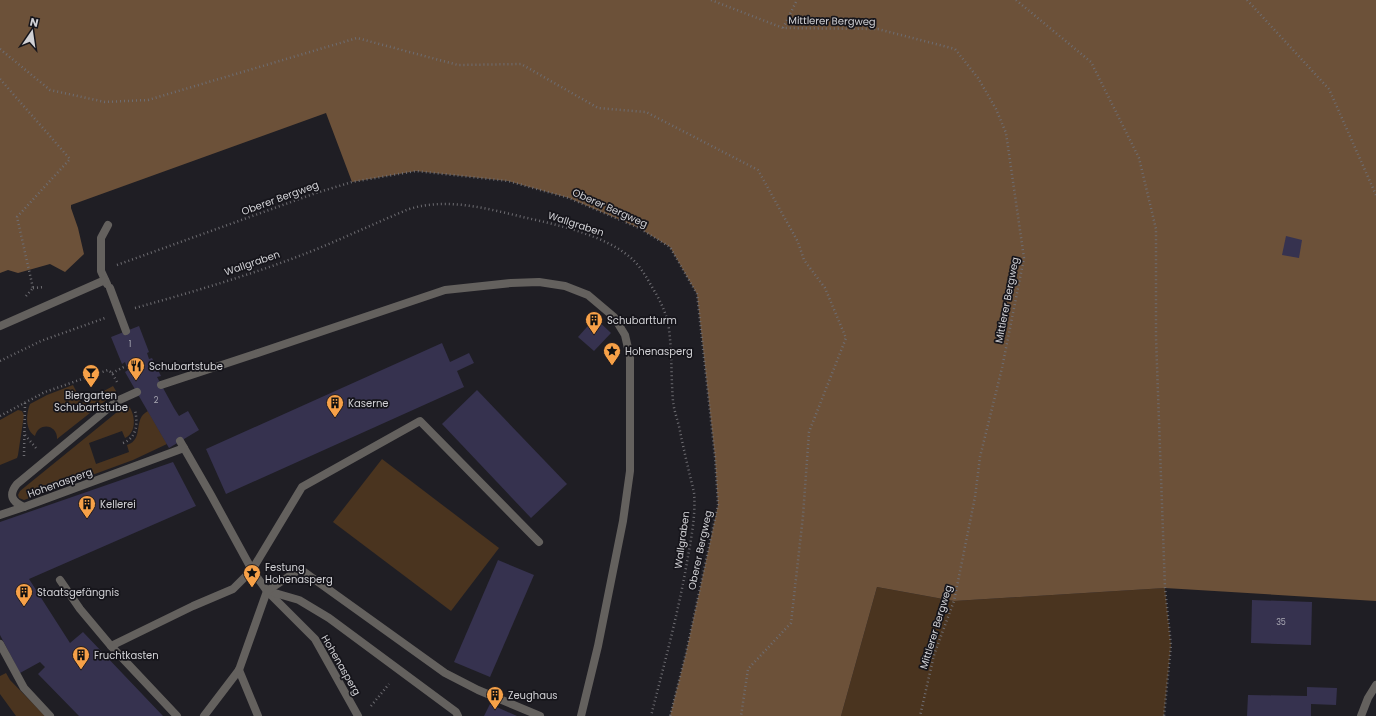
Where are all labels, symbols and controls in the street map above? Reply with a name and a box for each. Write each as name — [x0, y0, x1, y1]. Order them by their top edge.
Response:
north arrow — [12, 12, 52, 52]
street label: Mittlerer Bergweg — [788, 13, 876, 29]
text: N — [28, 14, 40, 31]
street label: Oberer Bergweg — [239, 177, 321, 219]
street label: Oberer Bergweg — [570, 185, 650, 231]
street label: Wallgraben — [546, 208, 606, 240]
street label: Wallgraben — [222, 246, 282, 280]
street label: Mittlerer Bergweg — [991, 256, 1023, 344]
building icon: Schubartturm — [584, 310, 604, 335]
place label: Schubartturm — [607, 313, 677, 328]
house number: 1 — [129, 339, 131, 350]
place icon: Hohenasperg — [602, 341, 622, 366]
place label: Hohenasperg — [625, 344, 693, 359]
restaurant icon: Schubartstube — [126, 356, 146, 381]
place label: Schubartstube — [149, 359, 223, 374]
bar icon: Biergarten Schubartstube — [81, 363, 101, 388]
place label: Biergarten Schubartstube — [54, 388, 128, 415]
building icon: Kaserne — [325, 393, 345, 418]
house number: 2 — [154, 395, 159, 406]
place label: Kaserne — [348, 396, 389, 411]
street label: Hohenasperg — [26, 464, 94, 502]
building icon: Kellerei — [77, 494, 97, 519]
place label: Kellerei — [100, 497, 136, 512]
street label: Oberer Bergweg — [684, 509, 716, 591]
street label: Wallgraben — [671, 510, 693, 570]
place label: Festung Hohenasperg — [265, 560, 333, 587]
place icon: Festung Hohenasperg — [242, 563, 262, 588]
building icon: Staatsgefängnis — [14, 582, 34, 607]
street label: Mittlerer Bergweg — [916, 583, 956, 671]
place label: Staatsgefängnis — [37, 585, 119, 600]
house number: 35 — [1276, 617, 1286, 628]
street label: Hohenasperg — [318, 632, 364, 698]
building icon: Fruchtkasten — [71, 645, 91, 670]
place label: Fruchtkasten — [94, 648, 159, 663]
building icon: Zeughaus — [485, 685, 505, 710]
place label: Zeughaus — [508, 688, 558, 703]

